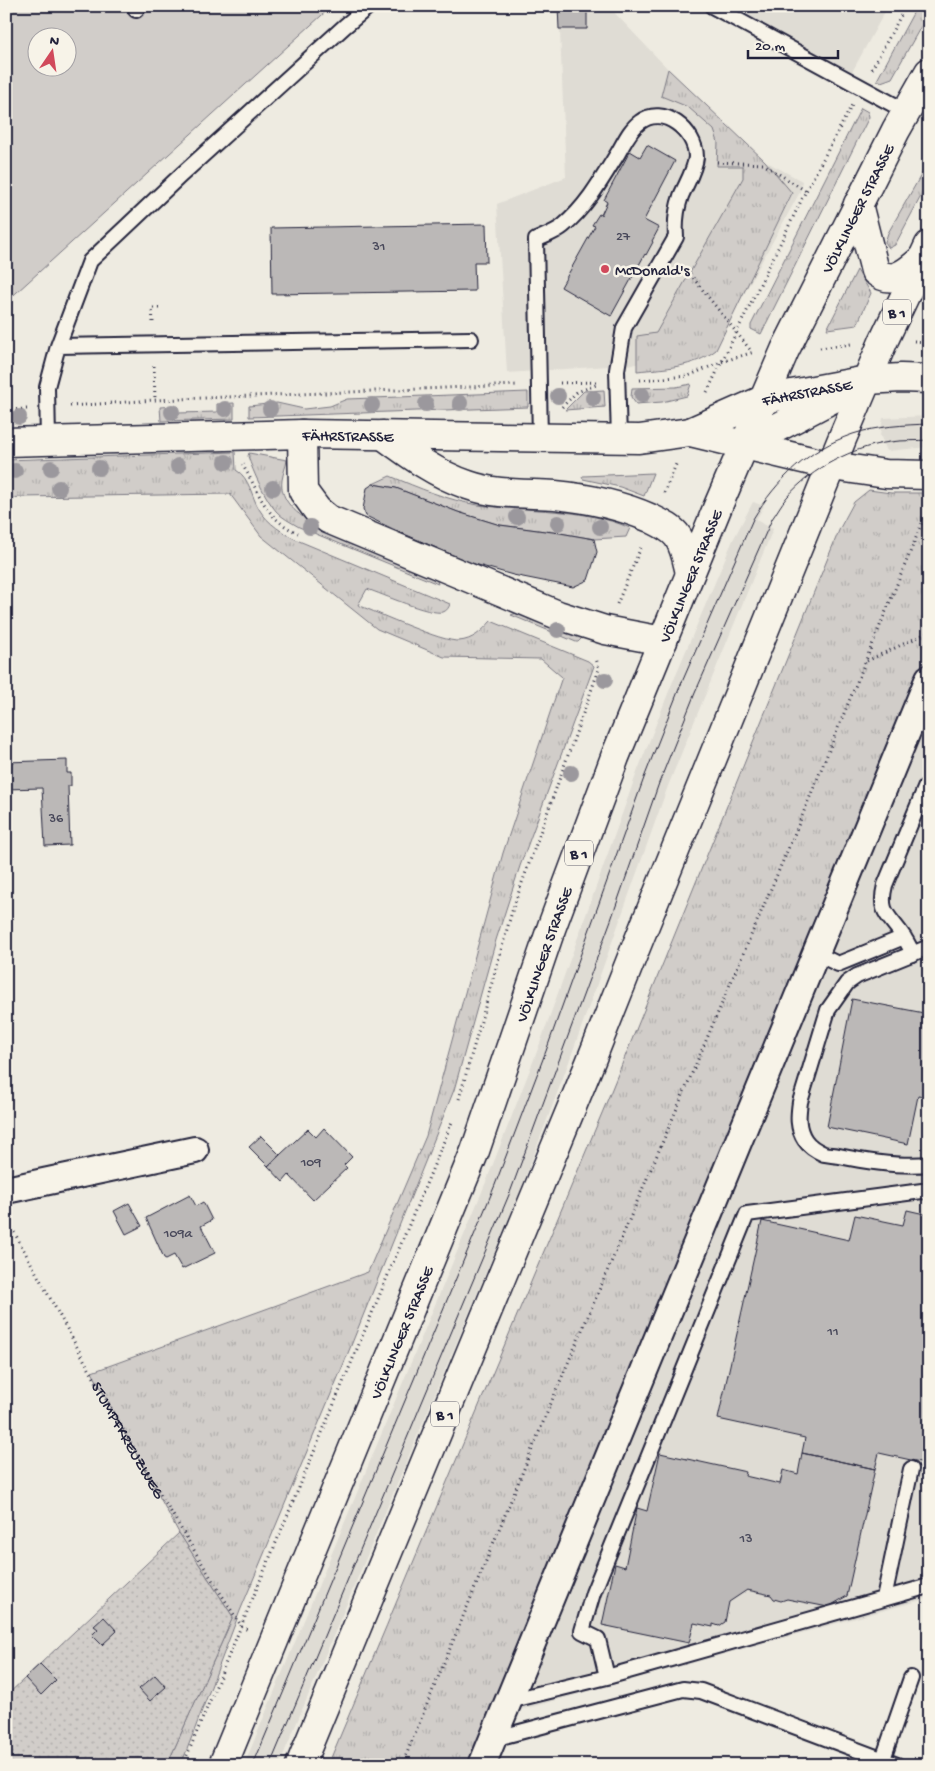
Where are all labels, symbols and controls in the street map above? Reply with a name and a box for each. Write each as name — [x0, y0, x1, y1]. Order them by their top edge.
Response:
north arrow — [28, 28, 78, 78]
scale bar — [748, 28, 838, 60]
text: N — [48, 32, 61, 51]
text: 20 m — [755, 38, 785, 56]
street label: VÖLKLINGER STRASSE — [819, 141, 901, 278]
house number: 27 — [616, 229, 631, 246]
house number: 31 — [372, 239, 385, 256]
marker: McDonald's — [599, 263, 611, 275]
place label: McDonald's — [615, 263, 691, 282]
road number: B 1 — [883, 300, 911, 324]
street label: FÄHRSTRASSE — [760, 377, 855, 413]
street label: FÄHRSTRASSE — [301, 428, 395, 448]
street label: VÖLKLINGER STRASSE — [657, 507, 729, 647]
house number: 36 — [48, 811, 64, 828]
road number: B 1 — [565, 840, 593, 866]
street label: VÖLKLINGER STRASSE — [513, 884, 579, 1026]
house number: 109 — [300, 1155, 321, 1172]
house number: 109a — [163, 1226, 193, 1243]
street label: VÖLKLINGER STRASSE — [368, 1263, 440, 1404]
house number: 11 — [826, 1324, 839, 1341]
street label: STUMPFKREUZWEG — [85, 1379, 167, 1504]
road number: B 1 — [431, 1402, 459, 1426]
house number: 13 — [739, 1531, 752, 1548]

